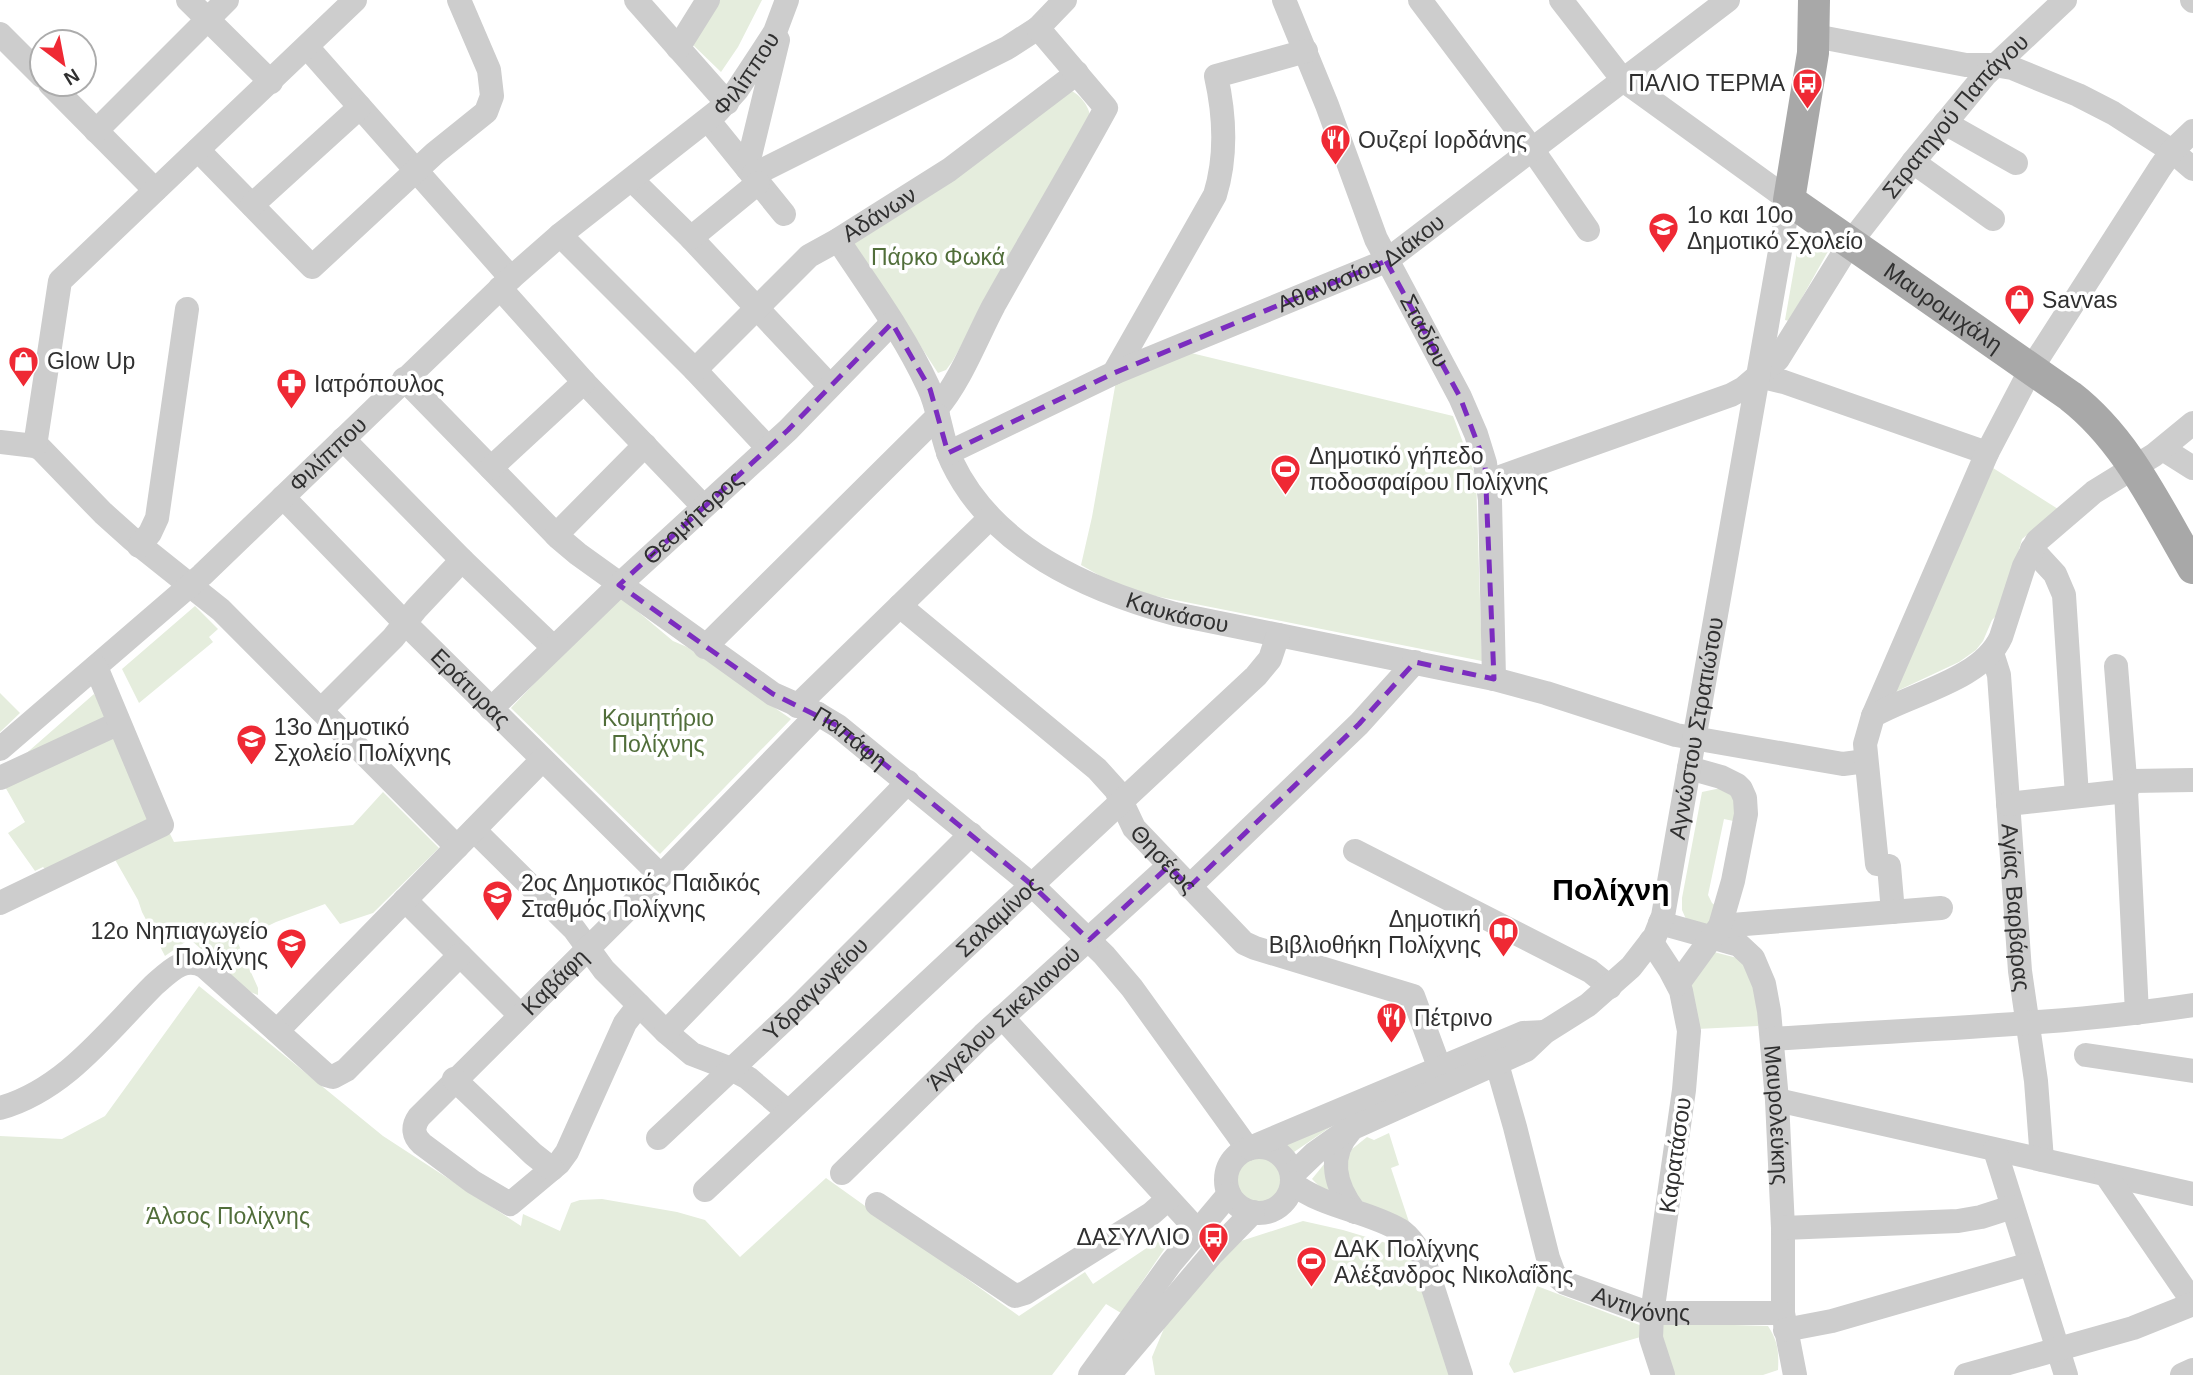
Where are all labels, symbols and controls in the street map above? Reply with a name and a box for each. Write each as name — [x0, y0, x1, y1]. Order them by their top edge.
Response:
street label: Φιλίππου — [707, 27, 785, 121]
north arrow — [28, 28, 98, 98]
street label: Στρατηγού Παπάγου — [1877, 28, 2034, 203]
text: N — [60, 64, 83, 90]
bus stop icon: ΠΑΛΙΟ ΤΕΡΜΑ — [1791, 66, 1825, 110]
place label: ΠΑΛΙΟ ΤΕΡΜΑ — [1628, 70, 1786, 96]
restaurant icon: Ουζερί Ιορδάνης — [1318, 123, 1352, 167]
place label: Ουζερί Ιορδάνης — [1358, 127, 1527, 153]
street label: Αδάνων — [837, 181, 921, 247]
place label: 1ο και 10ο Δημοτικό Σχολείο — [1687, 202, 1863, 254]
street label: Αθανασίου Διάκου — [1273, 208, 1449, 317]
school or university icon: 1ο και 10ο Δημοτικό Σχολείο — [1647, 211, 1681, 255]
park label: Πάρκο Φωκά — [871, 244, 1005, 270]
street label: Μαυρομιχάλη — [1879, 257, 2007, 358]
shop icon: Savvas — [2002, 283, 2036, 327]
place label: Savvas — [2042, 287, 2117, 313]
street label: Σταδίου — [1395, 290, 1455, 371]
shop icon: Glow Up — [7, 344, 41, 388]
place label: Glow Up — [47, 348, 135, 374]
pharmacy icon: Ιατρόπουλος — [274, 367, 308, 411]
place label: Ιατρόπουλος — [314, 371, 444, 397]
street label: Φιλίππου — [284, 411, 372, 497]
place label: Δημοτικό γήπεδο ποδοσφαίρου Πολίχνης — [1309, 443, 1548, 495]
sports icon: Δημοτικό γήπεδο ποδοσφαίρου Πολίχνης — [1269, 452, 1303, 496]
street label: Θεομήτορος — [637, 466, 748, 570]
street label: Καυκάσου — [1123, 587, 1231, 638]
street label: Αγνώστου Στρατιώτου — [1664, 615, 1728, 841]
street label: Εράτυρας — [426, 643, 516, 733]
street label: Παπάφη — [808, 701, 892, 774]
park label: Κοιμητήριο Πολίχνης — [602, 705, 714, 757]
place label: 13ο Δημοτικό Σχολείο Πολίχνης — [274, 714, 451, 766]
school or university icon: 13ο Δημοτικό Σχολείο Πολίχνης — [234, 723, 268, 767]
street label: Θησέως — [1125, 820, 1202, 898]
street label: Αγίας Βαρβάρας — [1997, 823, 2036, 993]
place label: 2ος Δημοτικός Παιδικός Σταθμός Πολίχνης — [521, 870, 760, 922]
street label: Σαλαμίνος — [951, 871, 1046, 962]
district label: Πολίχνη — [1552, 873, 1670, 906]
school or university icon: 2ος Δημοτικός Παιδικός Σταθμός Πολίχνης — [481, 879, 515, 923]
place label: Δημοτική Βιβλιοθήκη Πολίχνης — [1269, 906, 1481, 958]
library icon: Δημοτική Βιβλιοθήκη Πολίχνης — [1487, 915, 1521, 959]
place label: 12ο Νηπιαγωγείο Πολίχνης — [90, 918, 268, 970]
school or university icon: 12ο Νηπιαγωγείο Πολίχνης — [274, 927, 308, 971]
street label: Υδραγωγείου — [758, 932, 873, 1046]
street label: Άγγελου Σικελιανού — [922, 940, 1085, 1095]
street label: Καβάφη — [516, 944, 593, 1020]
restaurant icon: Πέτρινο — [1374, 1001, 1408, 1045]
place label: Πέτρινο — [1414, 1005, 1492, 1031]
street label: Μαυρολεύκης — [1759, 1044, 1794, 1185]
street label: Καρατάσου — [1654, 1096, 1696, 1214]
park label: Άλσος Πολίχνης — [146, 1203, 310, 1229]
bus stop icon: ΔΑΣΥΛΛΙΟ — [1196, 1220, 1230, 1264]
place label: ΔΑΣΥΛΛΙΟ — [1076, 1224, 1190, 1250]
place label: ΔΑΚ Πολίχνης Αλέξανδρος Νικολαΐδης — [1334, 1236, 1573, 1288]
sports icon: ΔΑΚ Πολίχνης Αλέξανδρος Νικολαΐδης — [1294, 1245, 1328, 1289]
street label: Αντιγόνης — [1589, 1281, 1690, 1326]

